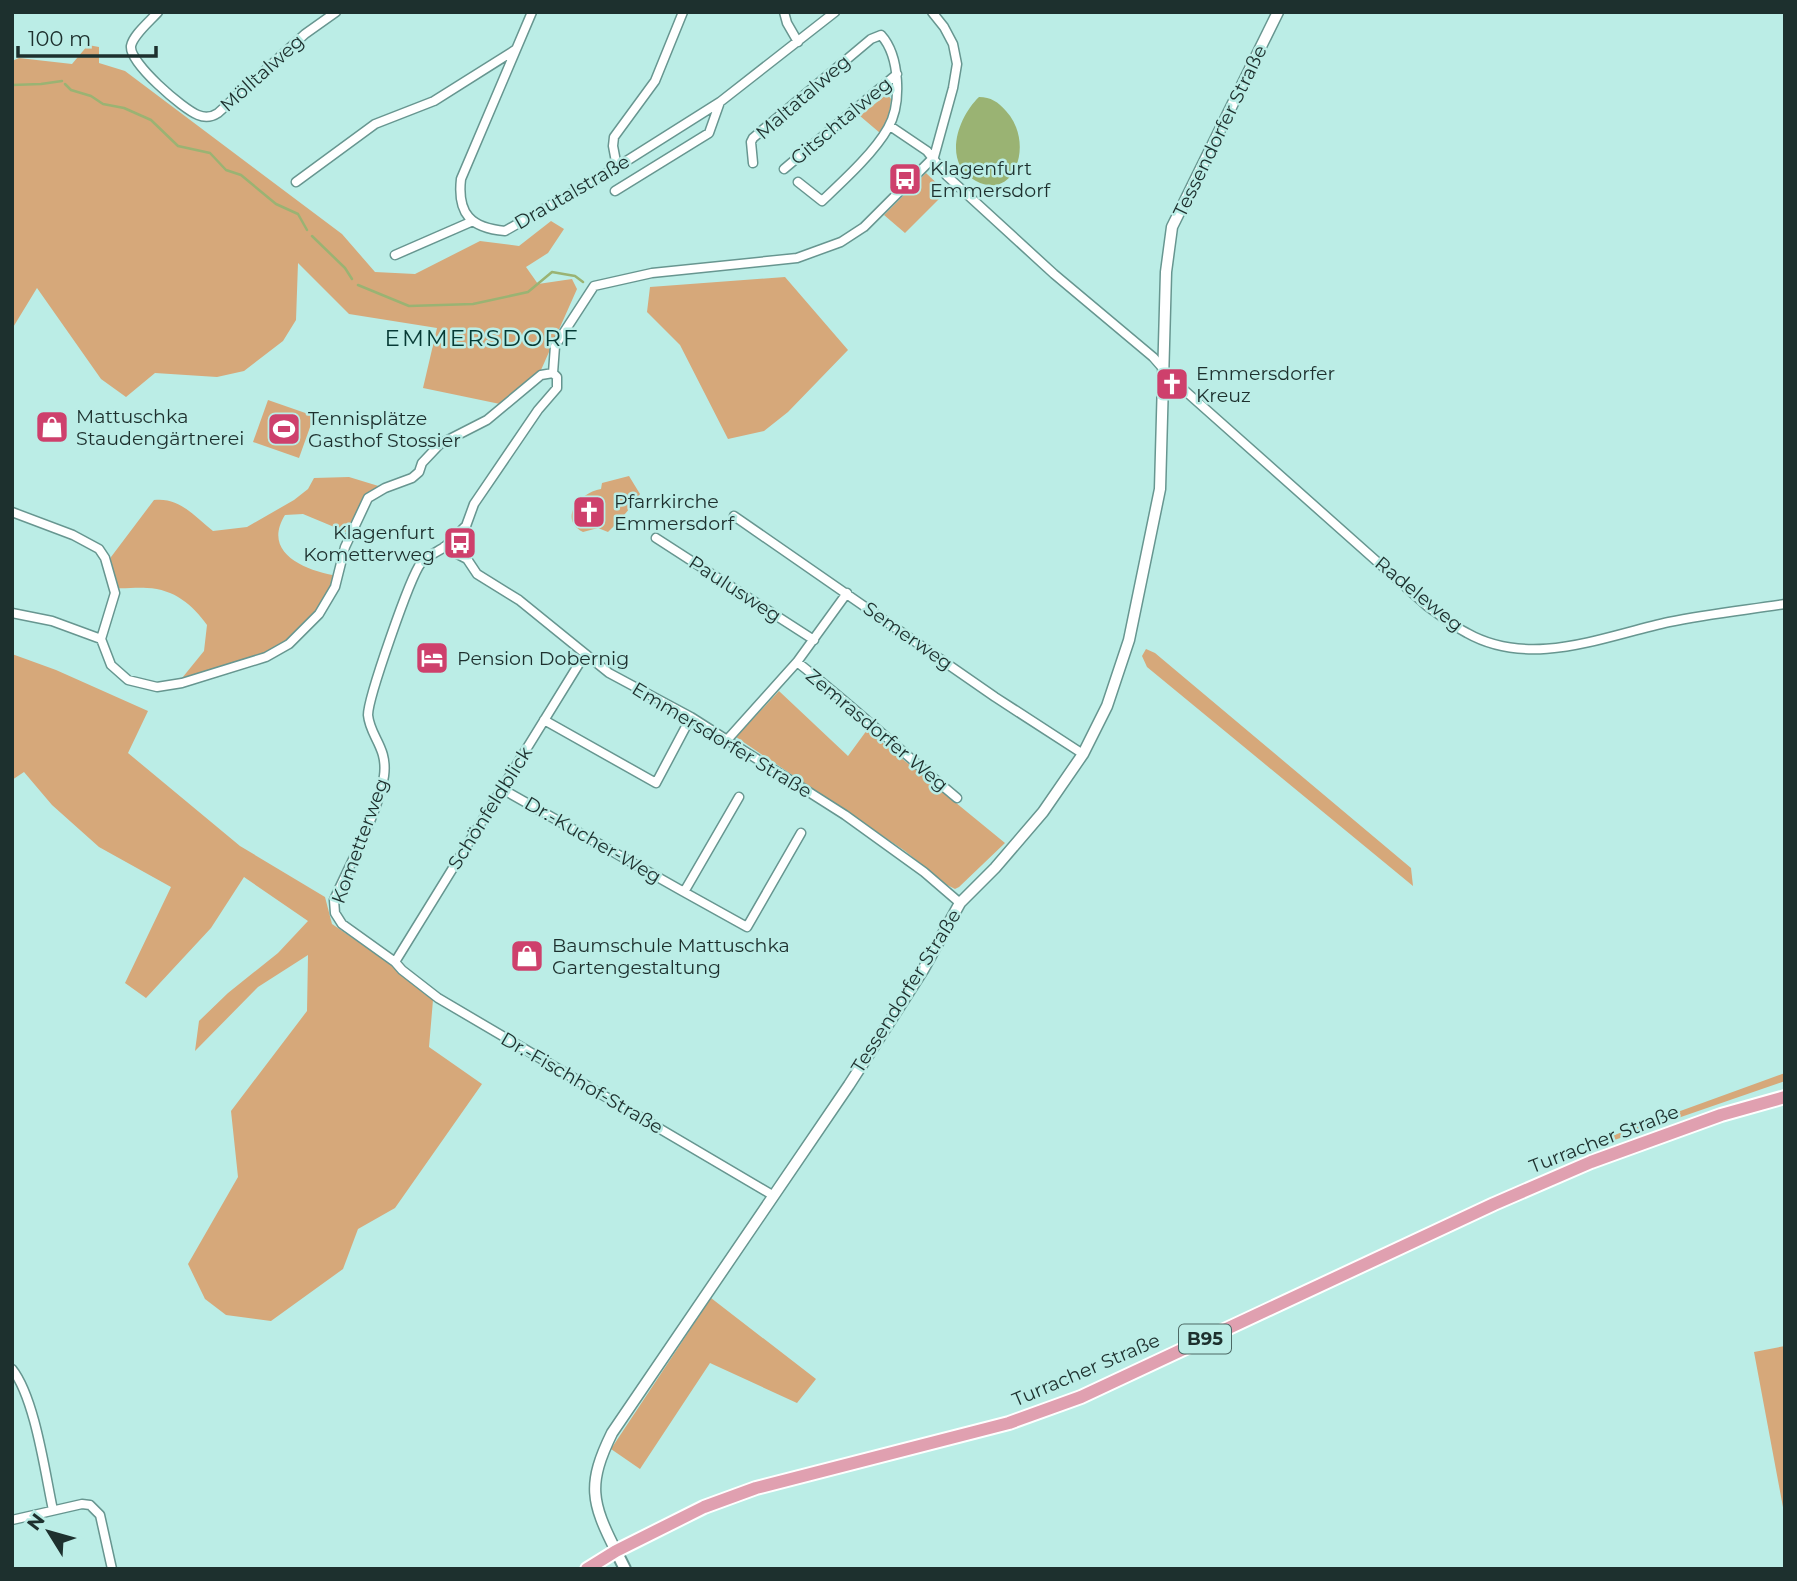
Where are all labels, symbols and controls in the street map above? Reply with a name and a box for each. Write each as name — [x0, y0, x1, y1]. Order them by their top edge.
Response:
scale bar — [18, 14, 156, 58]
text: 100 m — [28, 26, 91, 51]
street label: Mölltalweg — [215, 29, 309, 117]
street label: Tessendorfer Straße — [1168, 41, 1272, 221]
street label: Maltatalweg — [751, 50, 855, 144]
street label: Gitschtalweg — [786, 72, 896, 170]
street label: Drautalstraße — [510, 150, 634, 234]
place label: Klagenfurt Emmersdorf — [930, 157, 1052, 202]
bus stop icon: Klagenfurt Emmersdorf — [886, 160, 924, 198]
district label: EMMERSDORF — [385, 324, 579, 352]
place label: Emmersdorfer Kreuz — [1196, 362, 1335, 407]
church icon: Emmersdorfer Kreuz — [1153, 365, 1191, 403]
place label: Mattuschka Staudengärtnerei — [76, 405, 244, 450]
place label: Tennisplätze Gasthof Stossier — [308, 407, 461, 452]
shop icon: Mattuschka Staudengärtnerei — [33, 408, 71, 446]
sports icon: Tennisplätze Gasthof Stossier — [265, 410, 303, 448]
place label: Pfarrkirche Emmersdorf — [614, 490, 736, 535]
church icon: Pfarrkirche Emmersdorf — [570, 493, 608, 531]
place label: Klagenfurt Kometterweg — [303, 521, 435, 566]
bus stop icon: Klagenfurt Kometterweg — [441, 524, 479, 562]
street label: Paulusweg — [685, 551, 785, 627]
street label: Radeleweg — [1370, 552, 1468, 636]
street label: Semerweg — [859, 597, 957, 675]
hotel icon: Pension Dobernig — [413, 639, 451, 677]
place label: Pension Dobernig — [457, 647, 629, 670]
street label: Zemrasdorfer Weg — [801, 664, 953, 796]
street label: Emmersdorfer Straße — [628, 677, 816, 803]
street label: Schönfeldblick — [443, 742, 537, 874]
street label: Kometterweg — [327, 775, 393, 907]
street label: Dr.-Kucher-Weg — [521, 792, 665, 888]
street label: Tessendorfer Straße — [846, 905, 966, 1077]
place label: Baumschule Mattuschka Gartengestaltung — [552, 934, 790, 979]
shop icon: Baumschule Mattuschka Gartengestaltung — [508, 937, 546, 975]
street label: Dr.-Fischhof-Straße — [497, 1027, 667, 1139]
street label: Turracher Straße — [1526, 1100, 1682, 1178]
road number: B95 — [1179, 1324, 1231, 1354]
street label: Turracher Straße — [1009, 1329, 1163, 1411]
north arrow — [14, 1497, 84, 1567]
text: N — [22, 1509, 50, 1535]

